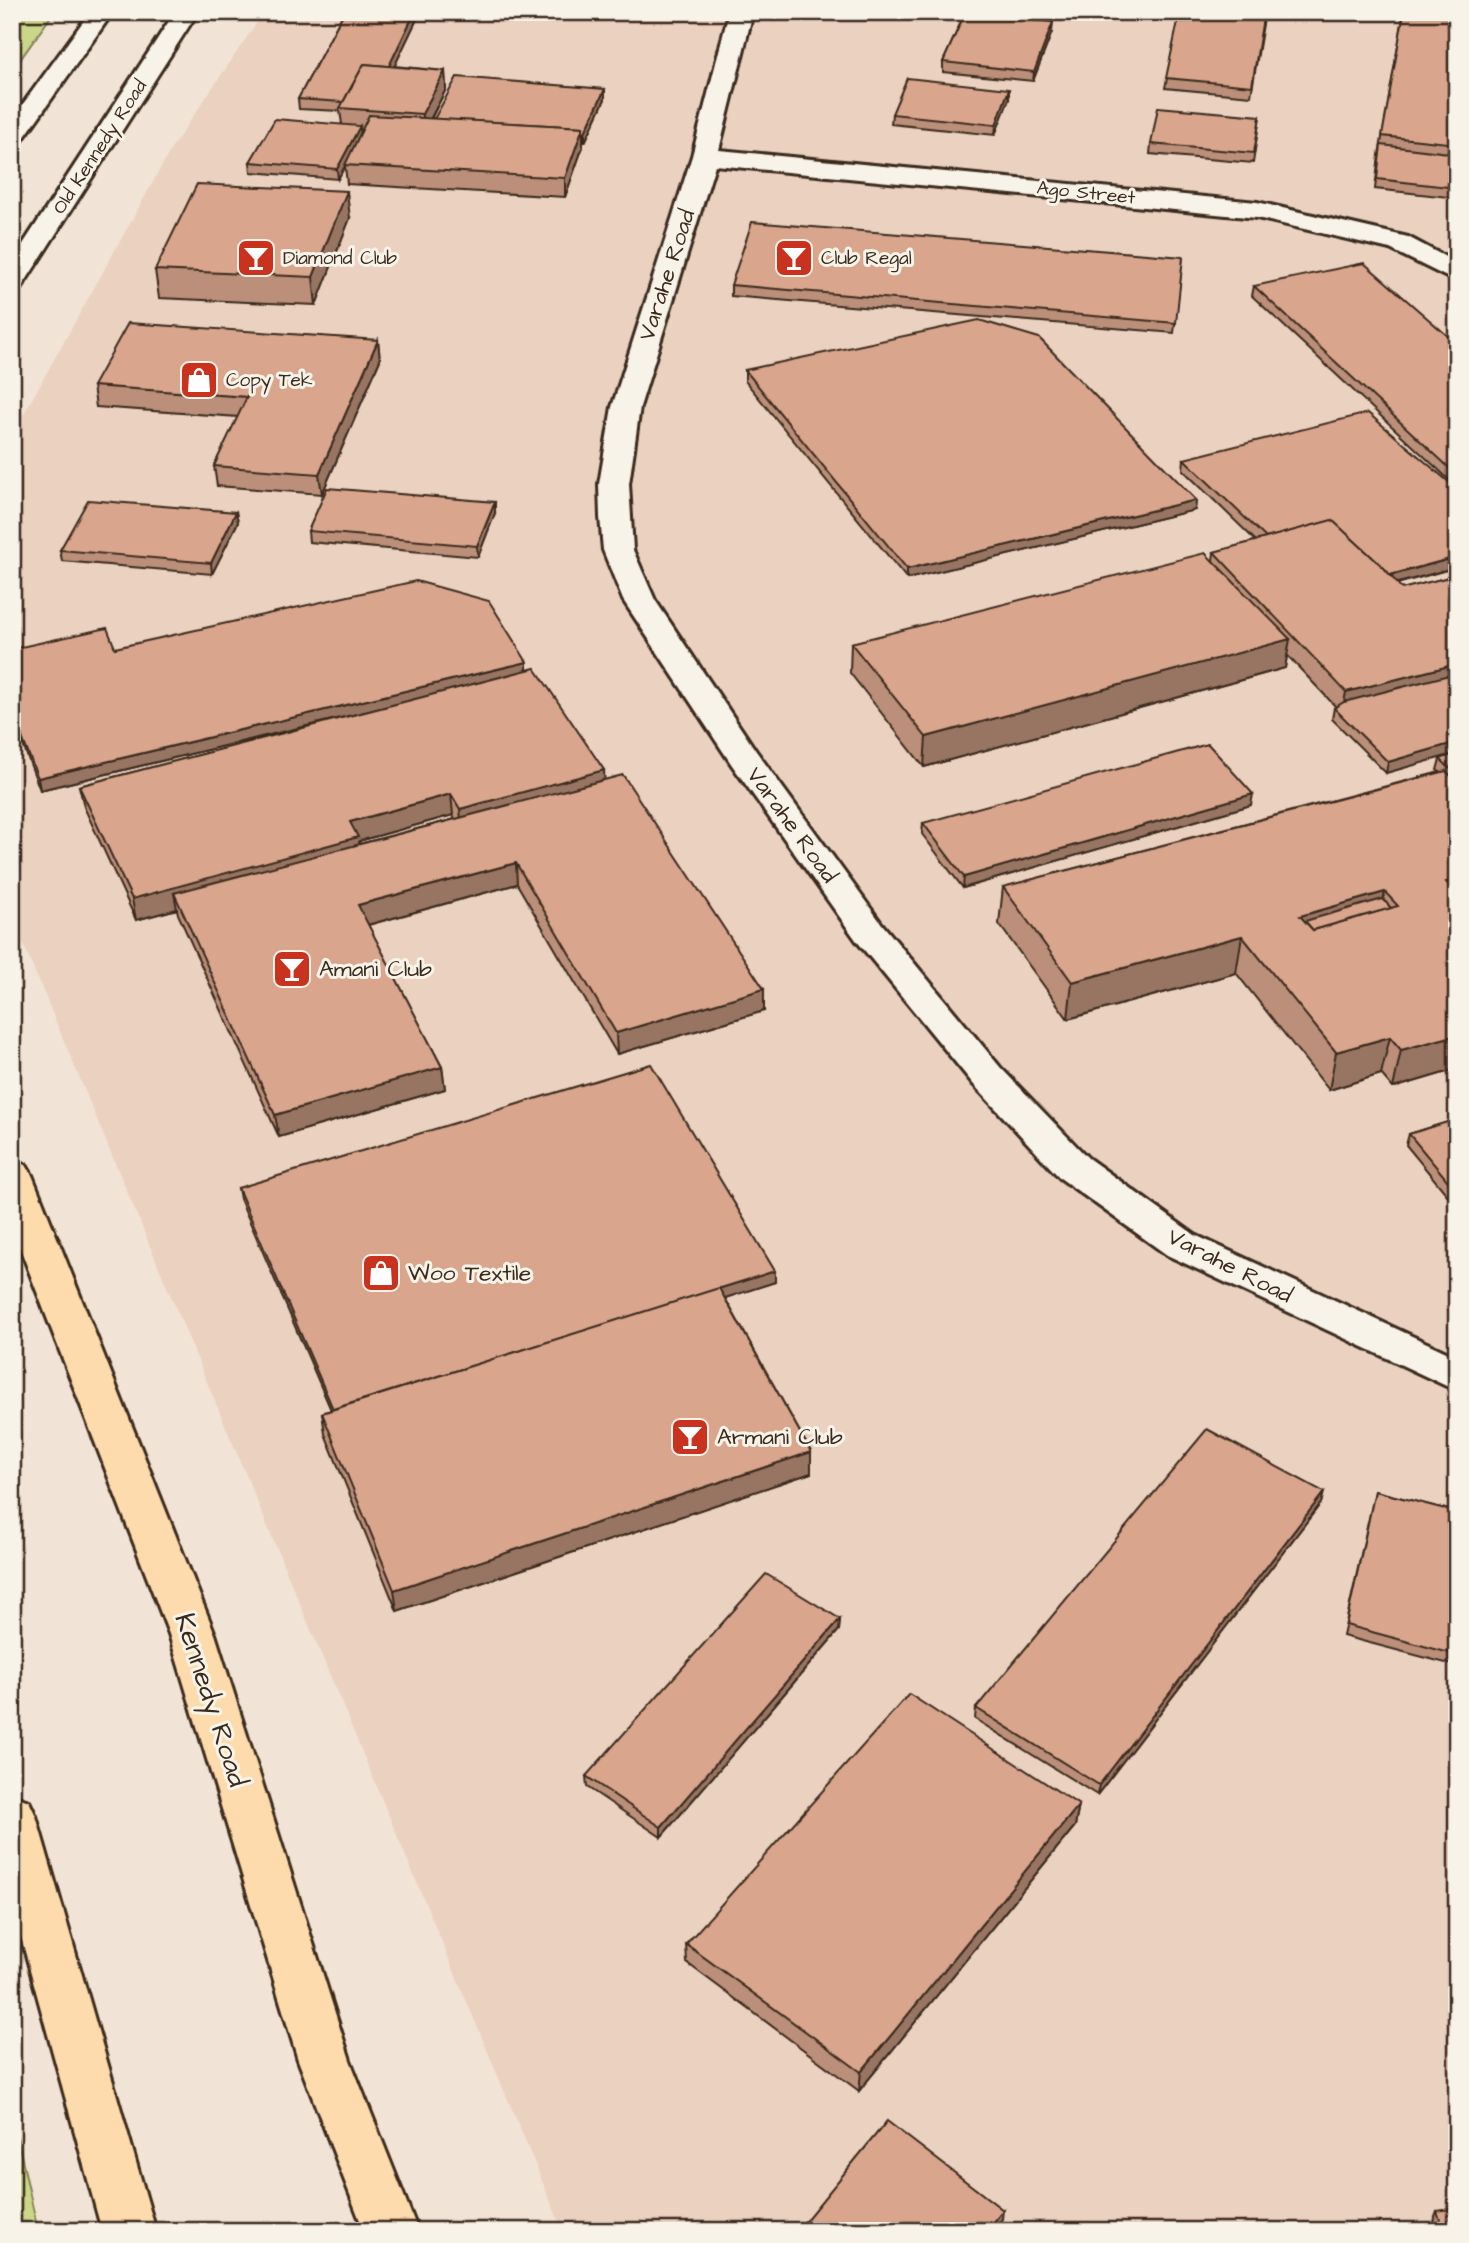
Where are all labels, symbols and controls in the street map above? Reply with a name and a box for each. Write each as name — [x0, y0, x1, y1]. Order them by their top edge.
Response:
street label: Old Kennedy Road — [46, 74, 155, 220]
street label: Ago Street — [1035, 174, 1137, 213]
street label: Varahe Road — [631, 205, 703, 345]
bar icon: Diamond Club — [235, 237, 277, 279]
bar icon: Club Regal — [773, 237, 815, 279]
place label: Diamond Club — [283, 245, 397, 272]
place label: Club Regal — [821, 245, 912, 273]
shop icon: Copy Tek — [178, 359, 220, 401]
place label: Copy Tek — [226, 367, 313, 395]
street label: Varahe Road — [739, 760, 845, 890]
bar icon: Amani Club — [271, 948, 313, 990]
place label: Amani Club — [319, 953, 432, 985]
street label: Varahe Road — [1162, 1221, 1298, 1311]
shop icon: Woo Textile — [360, 1252, 402, 1294]
place label: Woo Textile — [408, 1257, 531, 1289]
bar icon: Armani Club — [669, 1416, 711, 1458]
place label: Armani Club — [717, 1421, 843, 1453]
street label: Kennedy Road — [163, 1608, 257, 1792]

